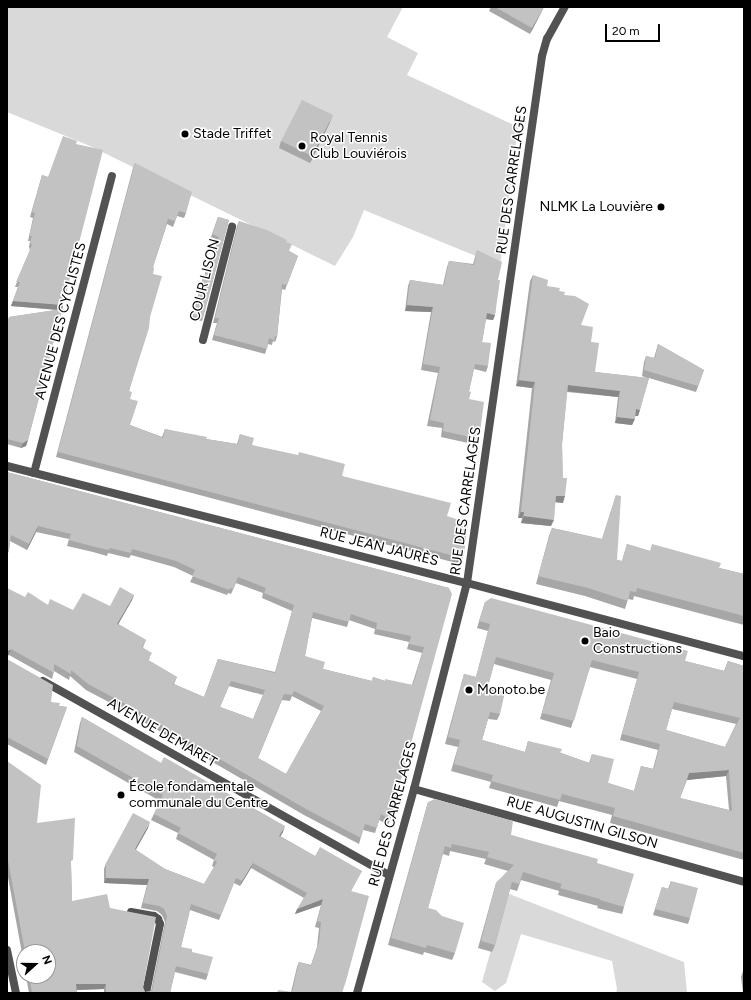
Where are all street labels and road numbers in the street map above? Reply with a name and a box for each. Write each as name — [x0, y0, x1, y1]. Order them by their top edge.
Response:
street label: RUE DES CARRELAGES — [493, 105, 531, 255]
street label: COUR LISON — [187, 237, 223, 323]
street label: AVENUE DES CYCLISTES — [32, 240, 90, 402]
street label: RUE DES CARRELAGES — [447, 426, 485, 576]
street label: RUE JEAN JAURÈS — [318, 524, 440, 570]
street label: AVENUE DEMARET — [104, 695, 220, 771]
street label: RUE DES CARRELAGES — [366, 740, 420, 888]
street label: RUE AUGUSTIN GILSON — [504, 793, 660, 853]

